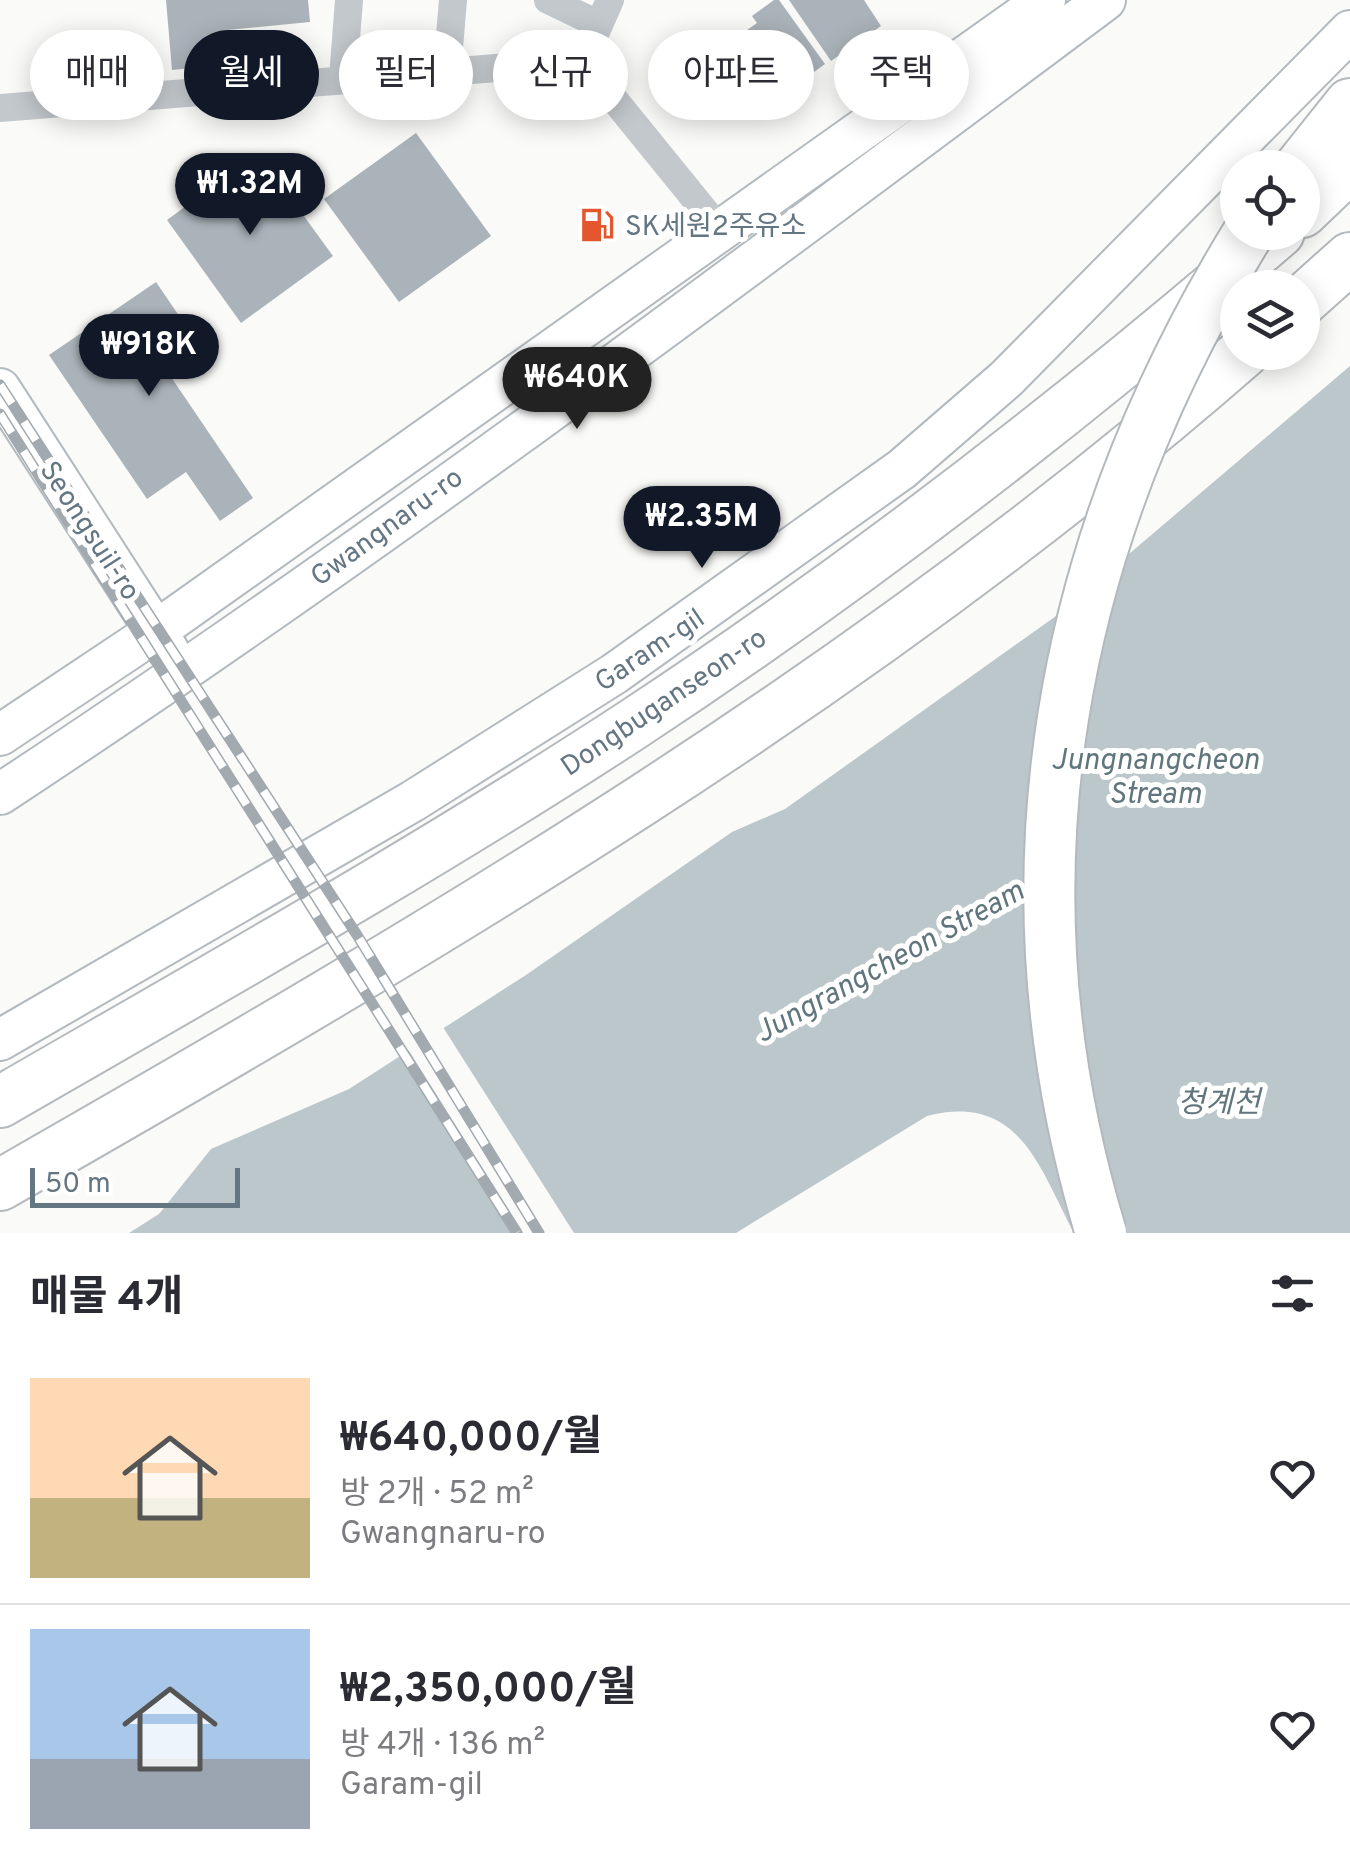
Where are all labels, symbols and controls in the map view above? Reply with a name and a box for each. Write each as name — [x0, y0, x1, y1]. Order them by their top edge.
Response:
chip: 매매 — [30, 30, 164, 120]
chip: 월세 — [184, 30, 319, 120]
chip: 필터 — [339, 30, 473, 120]
chip: 신규 — [493, 30, 628, 120]
chip: 아파트 — [648, 30, 814, 120]
chip: 주택 — [834, 30, 969, 120]
map controls — [1220, 150, 1320, 370]
button: locate — [1220, 150, 1320, 250]
pin: ₩1.32M — [169, 153, 331, 238]
text: ₩1.32M — [197, 165, 303, 205]
fuel station icon: SK세원2주유소 — [578, 206, 616, 244]
place label: SK세원2주유소 — [625, 210, 806, 246]
button: layers — [1220, 270, 1320, 370]
pin: ₩918K — [79, 314, 219, 399]
text: ₩918K — [101, 326, 197, 366]
pin: ₩640K — [507, 347, 647, 432]
text: ₩640K — [525, 359, 629, 399]
street label: Seongsuil-ro — [30, 455, 147, 608]
street label: Gwangnaru-ro — [304, 461, 471, 596]
pin: ₩2.35M — [621, 486, 783, 571]
text: ₩2.35M — [645, 498, 759, 538]
street label: Garam-gil — [589, 602, 713, 701]
street label: Dongbuganseon-ro — [555, 621, 775, 786]
water label: Jungnangcheon Stream — [1051, 743, 1259, 814]
water label: Jungrangcheon Stream — [749, 874, 1032, 1053]
water label: 청계천 — [1178, 1086, 1264, 1123]
scale bar — [30, 1163, 240, 1208]
text: 50 m — [45, 1167, 111, 1203]
icon: filters — [1265, 1266, 1320, 1321]
text: 매물 4개 — [30, 1273, 183, 1326]
text: ₩640,000/월 — [340, 1413, 602, 1466]
icon: home — [110, 1418, 230, 1538]
icon: heart — [1265, 1451, 1320, 1506]
text: 방 2개 · 52 m² — [340, 1475, 534, 1515]
text: Gwangnaru-ro — [340, 1515, 546, 1555]
text: ₩2,350,000/월 — [340, 1664, 636, 1717]
icon: home — [110, 1669, 230, 1789]
icon: heart — [1265, 1702, 1320, 1757]
text: 방 4개 · 136 m² — [340, 1726, 545, 1766]
text: Garam-gil — [340, 1766, 483, 1806]

